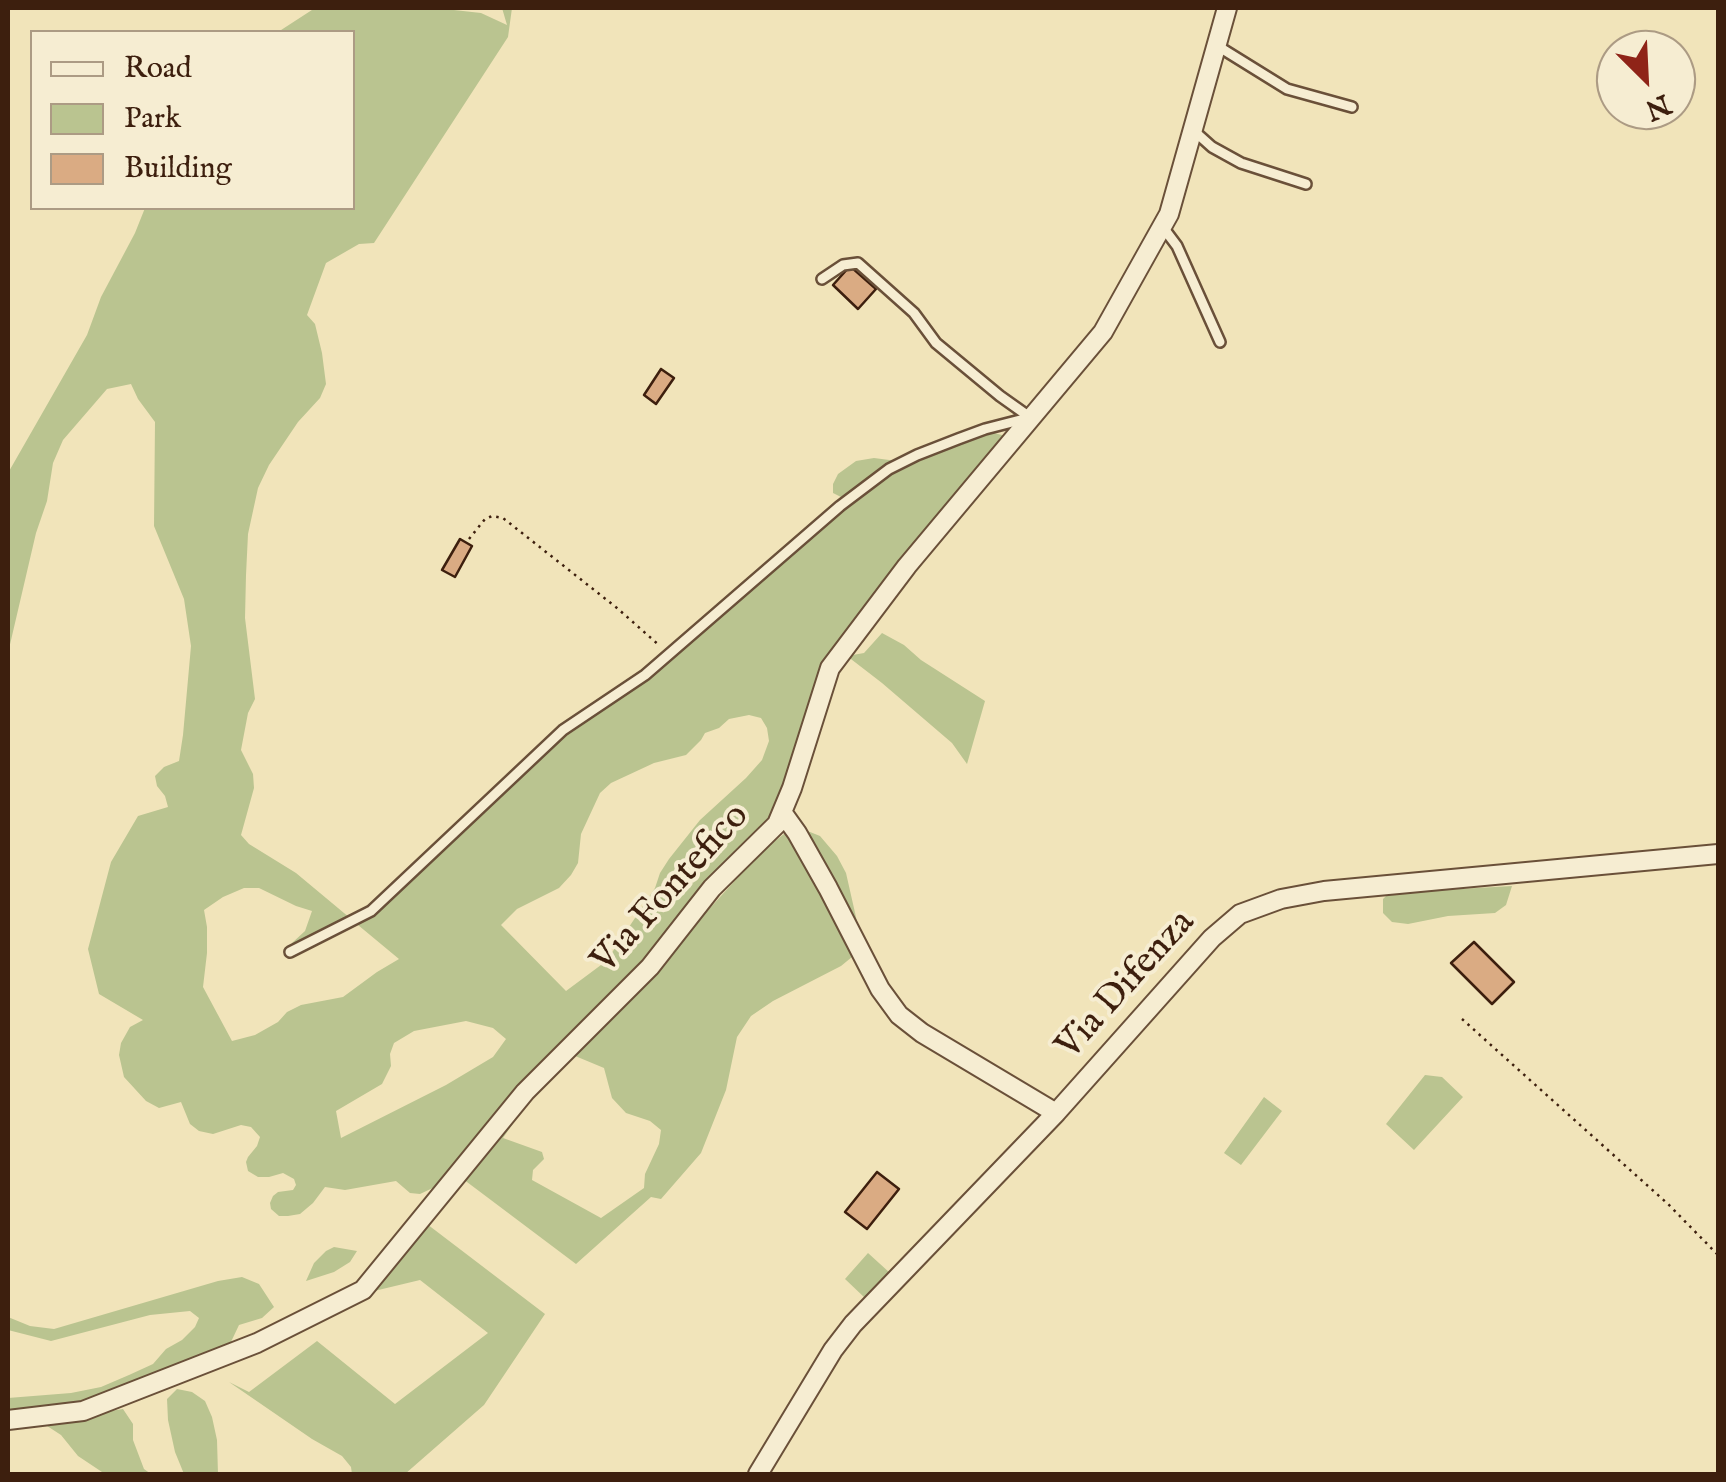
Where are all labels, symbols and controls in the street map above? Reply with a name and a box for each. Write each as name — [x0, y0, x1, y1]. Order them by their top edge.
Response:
legend — [30, 30, 355, 210]
north arrow — [1596, 30, 1696, 130]
text: Road — [124, 50, 192, 88]
text: N — [1639, 85, 1676, 127]
text: Park — [124, 100, 181, 138]
text: Building — [124, 150, 232, 188]
street label: Via Fontefico — [584, 795, 760, 985]
street label: Via Difenza — [1048, 902, 1206, 1070]

